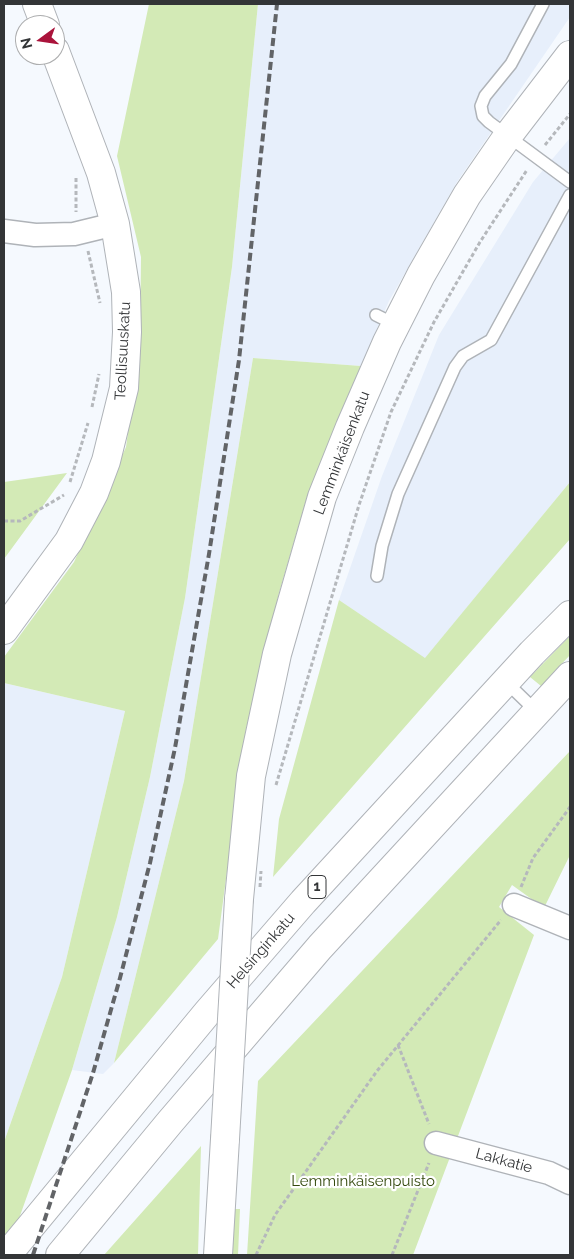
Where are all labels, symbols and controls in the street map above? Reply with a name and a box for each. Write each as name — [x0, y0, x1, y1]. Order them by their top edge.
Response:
north arrow — [15, 15, 65, 65]
text: N — [17, 36, 35, 51]
street label: Teollisuuskatu — [111, 301, 135, 401]
street label: Lemminkäisenkatu — [310, 389, 374, 517]
road number: 1 — [308, 876, 326, 899]
street label: Helsinginkatu — [223, 909, 299, 993]
street label: Lakkatie — [474, 1145, 534, 1177]
park label: Lemminkäisenpuisto — [291, 1172, 435, 1190]

